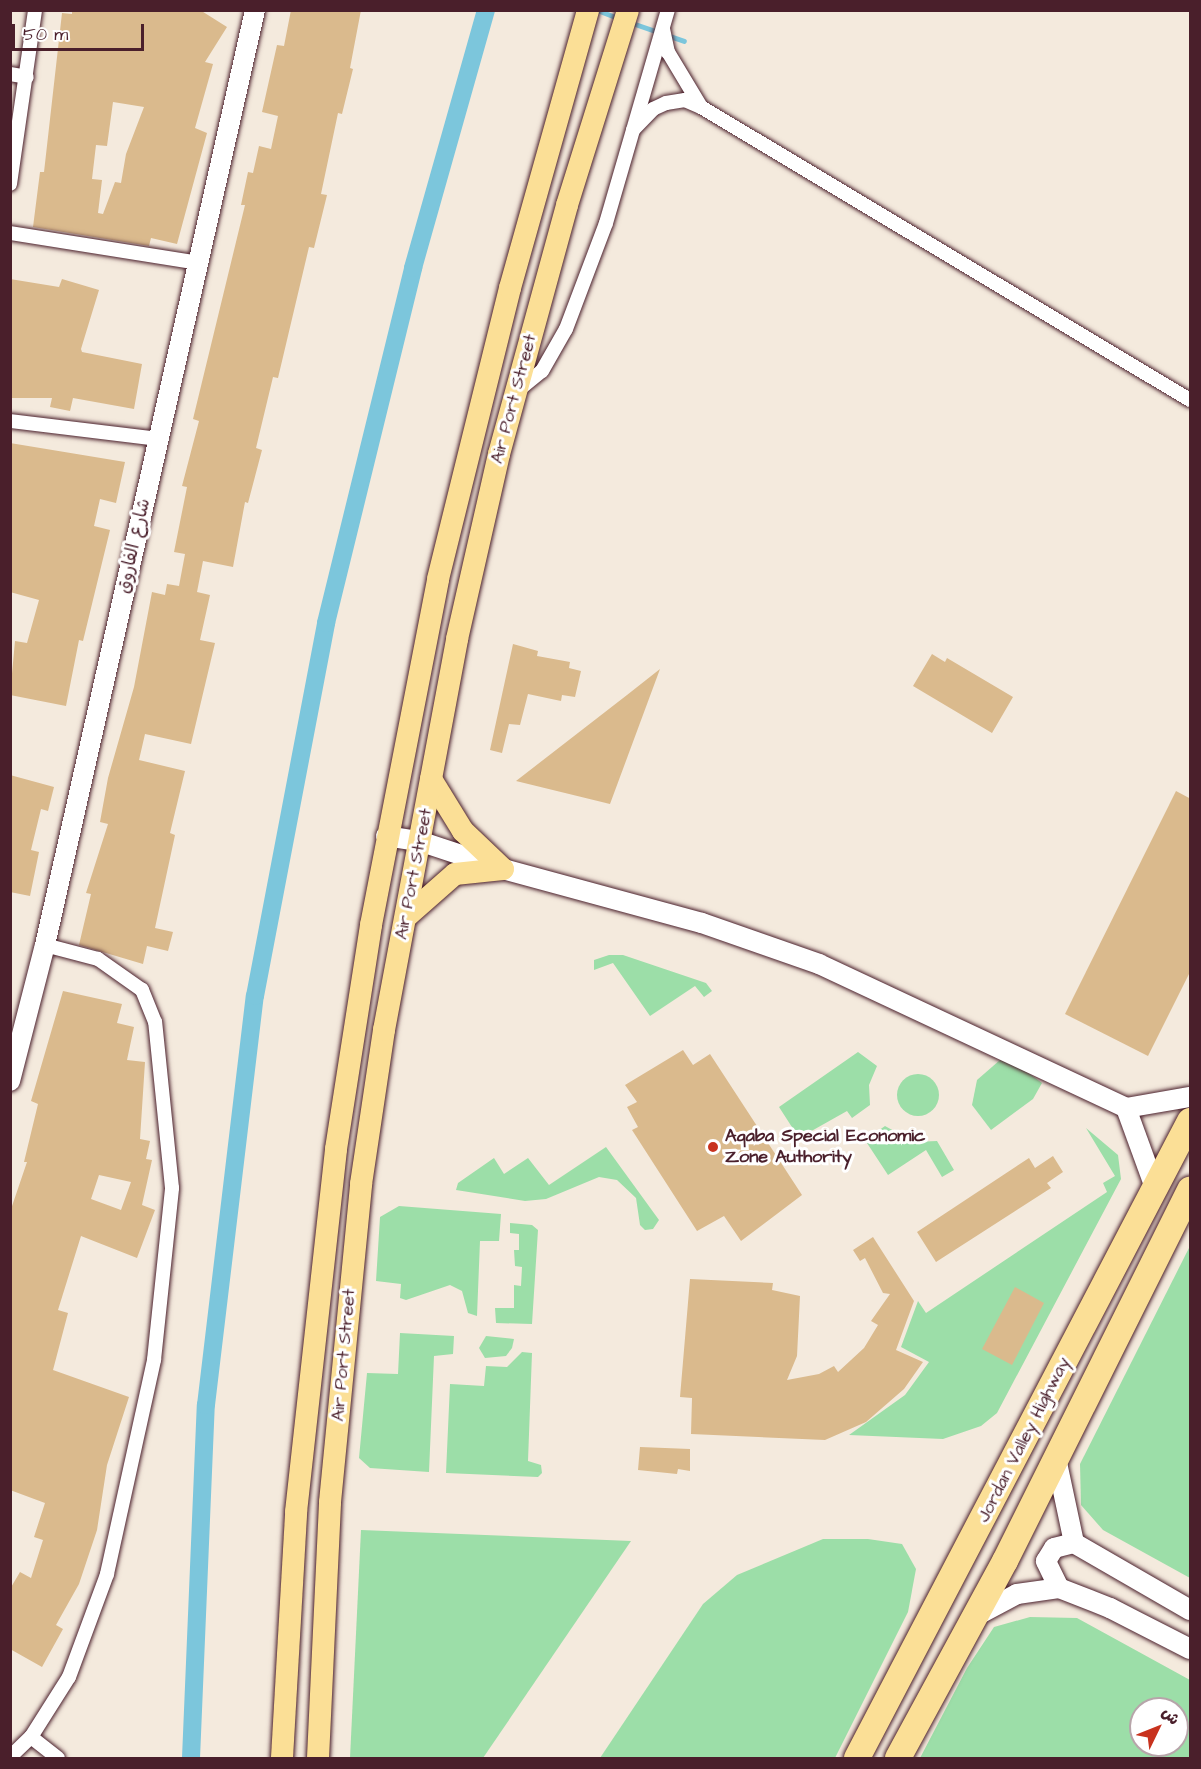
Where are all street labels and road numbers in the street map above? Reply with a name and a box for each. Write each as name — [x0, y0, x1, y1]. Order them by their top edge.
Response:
street label: Air Port Street — [486, 332, 542, 466]
street label: شارع الفاروق — [113, 496, 155, 596]
street label: Air Port Street — [391, 807, 437, 941]
street label: Air Port Street — [327, 1288, 361, 1422]
street label: Jordan Valley Highway — [973, 1354, 1075, 1526]

